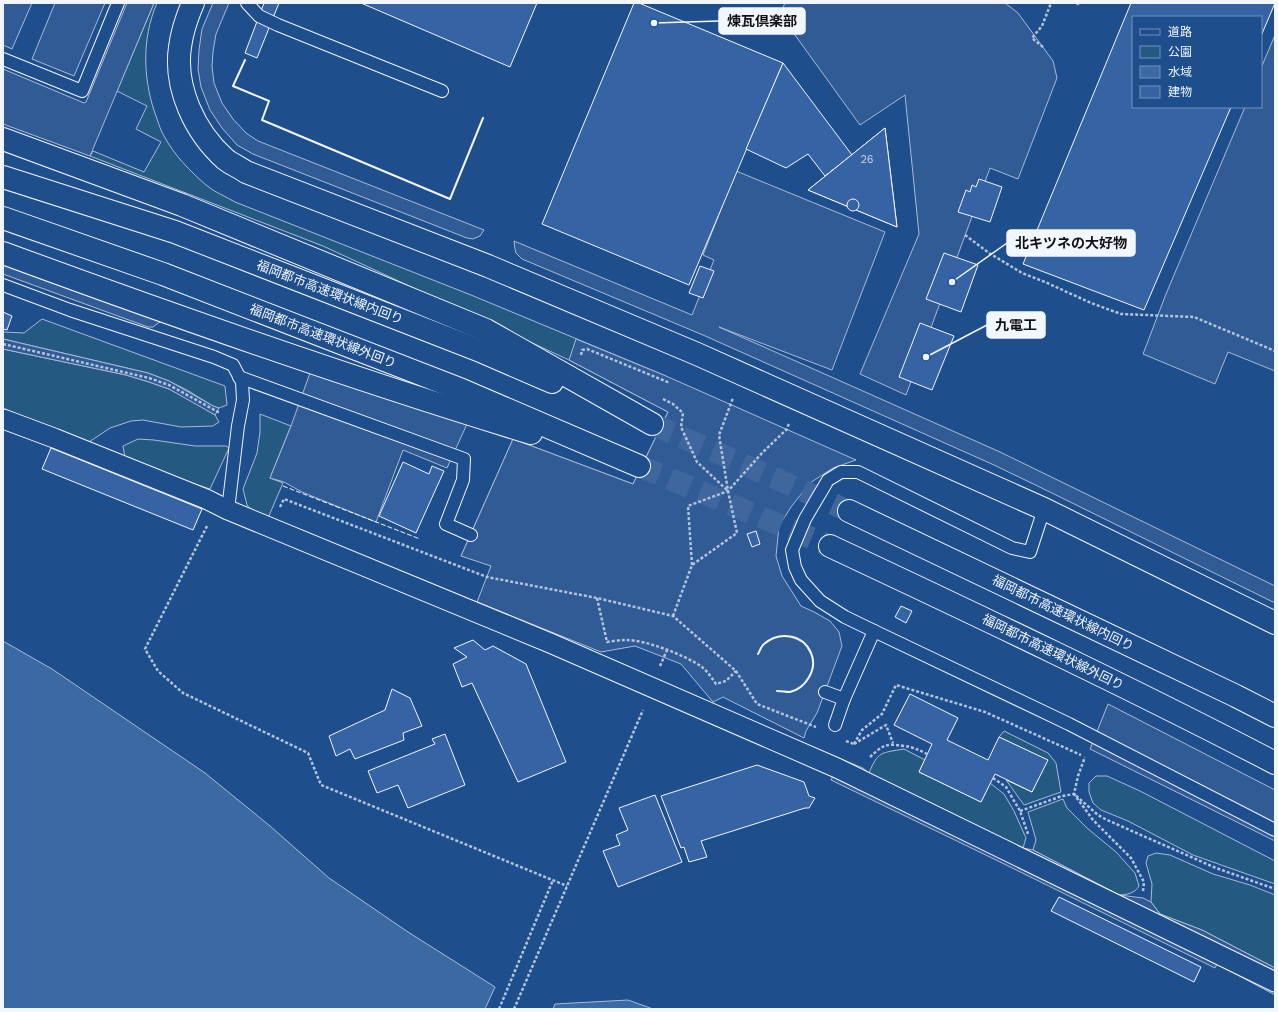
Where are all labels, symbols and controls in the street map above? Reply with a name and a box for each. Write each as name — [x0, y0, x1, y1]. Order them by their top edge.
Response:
callout: 煉瓦倶楽部 — [719, 8, 805, 34]
text: 煉瓦倶楽部 — [727, 13, 797, 29]
legend — [1132, 16, 1262, 108]
text: 道路 — [1168, 25, 1192, 39]
text: 公園 — [1168, 45, 1192, 59]
text: 水域 — [1168, 65, 1192, 79]
text: 建物 — [1168, 85, 1192, 99]
house number: 26 — [860, 153, 874, 166]
callout: 北キツネの大好物 — [1007, 230, 1135, 256]
text: 北キツネの大好物 — [1015, 235, 1127, 251]
street label: 福岡都市高速環状線内回り — [254, 257, 406, 327]
street label: 福岡都市高速環状線外回り — [247, 301, 399, 371]
callout: 九電工 — [987, 312, 1045, 338]
text: 九電工 — [995, 317, 1037, 333]
street label: 福岡都市高速環状線内回り — [990, 572, 1136, 654]
street label: 福岡都市高速環状線外回り — [980, 611, 1126, 693]

